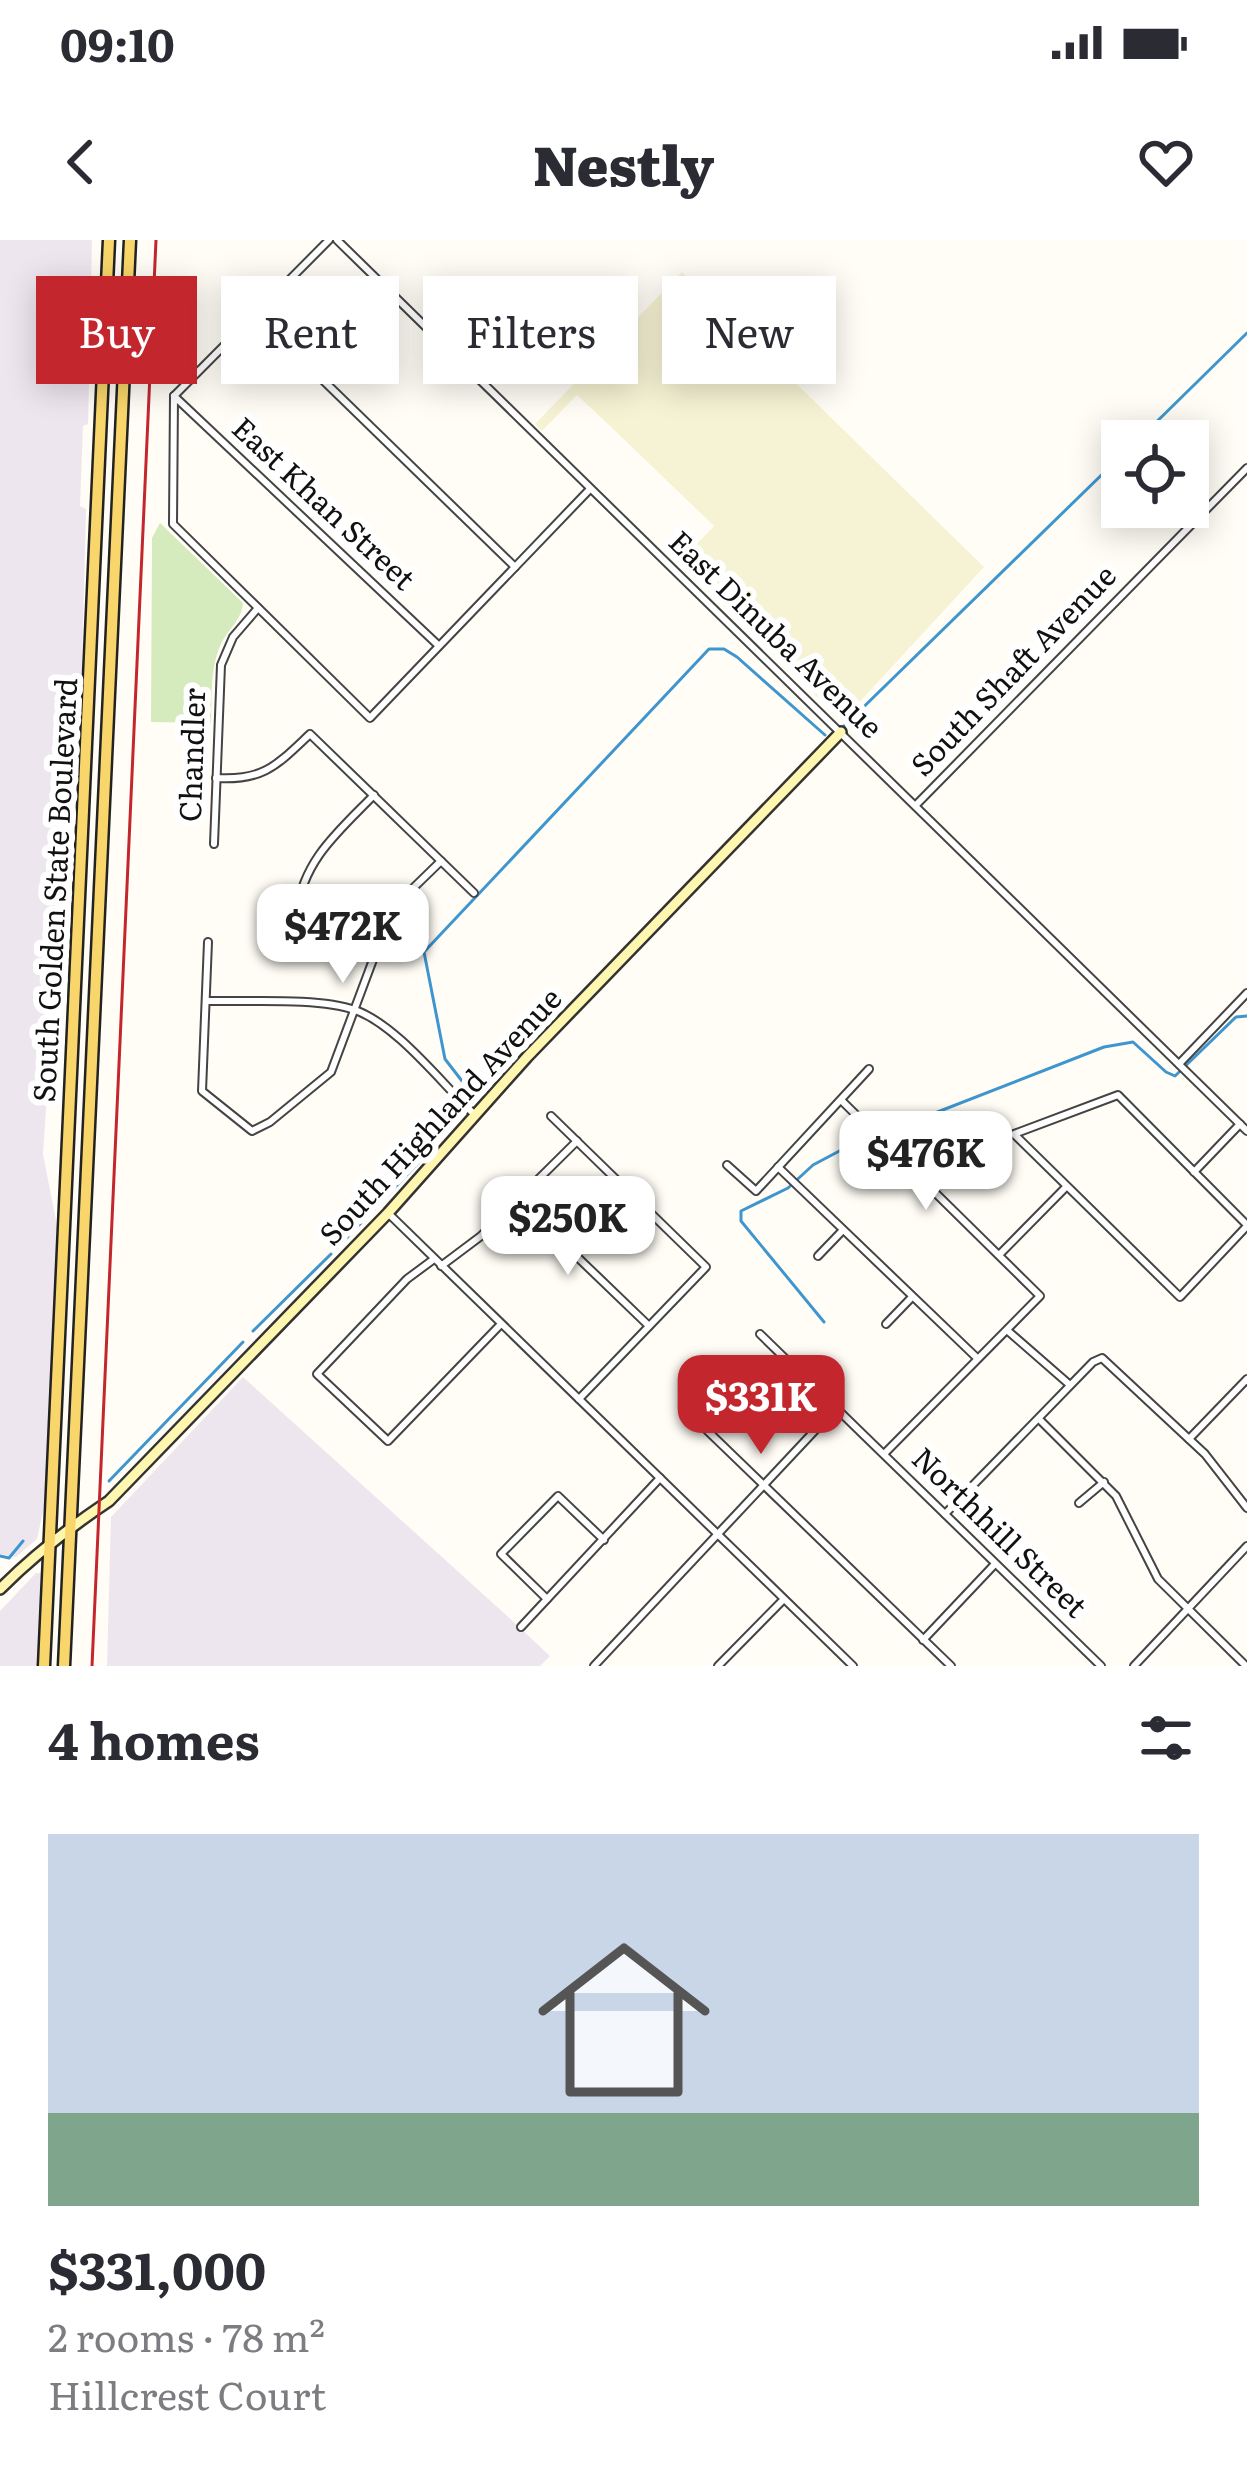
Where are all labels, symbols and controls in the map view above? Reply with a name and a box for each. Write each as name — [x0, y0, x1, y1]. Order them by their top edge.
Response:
text: 09:10 — [60, 9, 175, 76]
text: Nestly — [533, 122, 714, 203]
icon: back — [48, 129, 114, 195]
icon: heart — [1133, 129, 1199, 195]
chip: Buy — [36, 276, 197, 384]
chip: Rent — [221, 276, 399, 384]
chip: Filters — [423, 276, 638, 384]
chip: New — [662, 276, 836, 384]
street label: East Khan Street — [224, 405, 426, 599]
map controls — [1101, 420, 1209, 528]
button: locate — [1101, 420, 1209, 528]
street label: East Dinuba Avenue — [660, 519, 894, 747]
street label: South Shaft Avenue — [899, 553, 1125, 785]
street label: South Golden State Boulevard — [20, 677, 86, 1103]
street label: Chandler — [166, 687, 214, 822]
pin: $472K — [259, 884, 427, 986]
text: $472K — [284, 894, 402, 952]
street label: South Highland Avenue — [307, 976, 570, 1254]
pin: $476K — [842, 1111, 1010, 1213]
text: $476K — [866, 1121, 986, 1179]
pin: $250K — [484, 1176, 652, 1278]
text: $250K — [508, 1186, 628, 1244]
pin: $331K — [677, 1355, 845, 1457]
text: $331K — [705, 1365, 817, 1423]
street label: Northhill Street — [904, 1436, 1099, 1626]
text: 4 homes — [48, 1700, 260, 1776]
icon: filters — [1133, 1705, 1199, 1771]
icon: home — [516, 1912, 732, 2128]
text: $331,000 — [48, 2230, 266, 2306]
text: 2 rooms · 78 m² — [48, 2306, 325, 2364]
text: Hillcrest Court — [48, 2364, 326, 2422]

